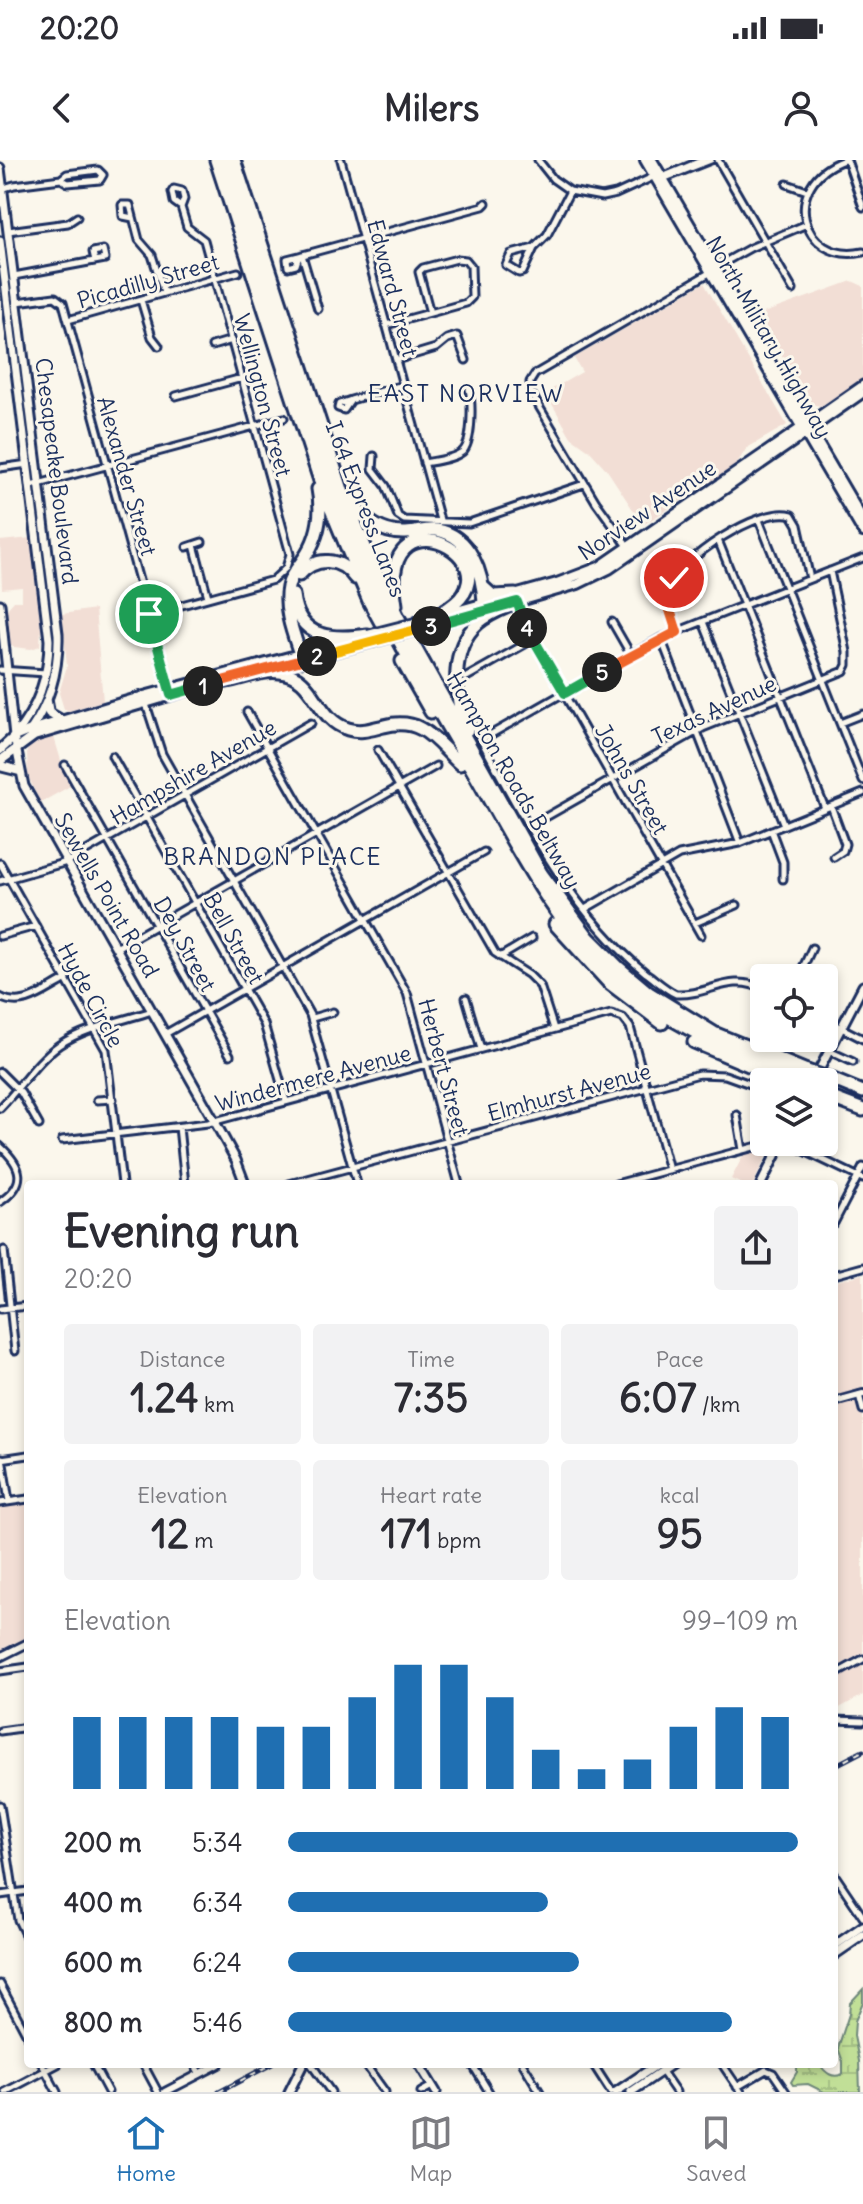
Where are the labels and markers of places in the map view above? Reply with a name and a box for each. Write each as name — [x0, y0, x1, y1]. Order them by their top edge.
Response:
pin — [640, 544, 708, 612]
pin — [115, 580, 183, 648]
pin: 3 — [411, 606, 451, 646]
pin: 4 — [507, 608, 547, 648]
pin: 2 — [297, 636, 337, 676]
pin: 5 — [582, 652, 622, 692]
pin: 1 — [183, 666, 223, 706]

